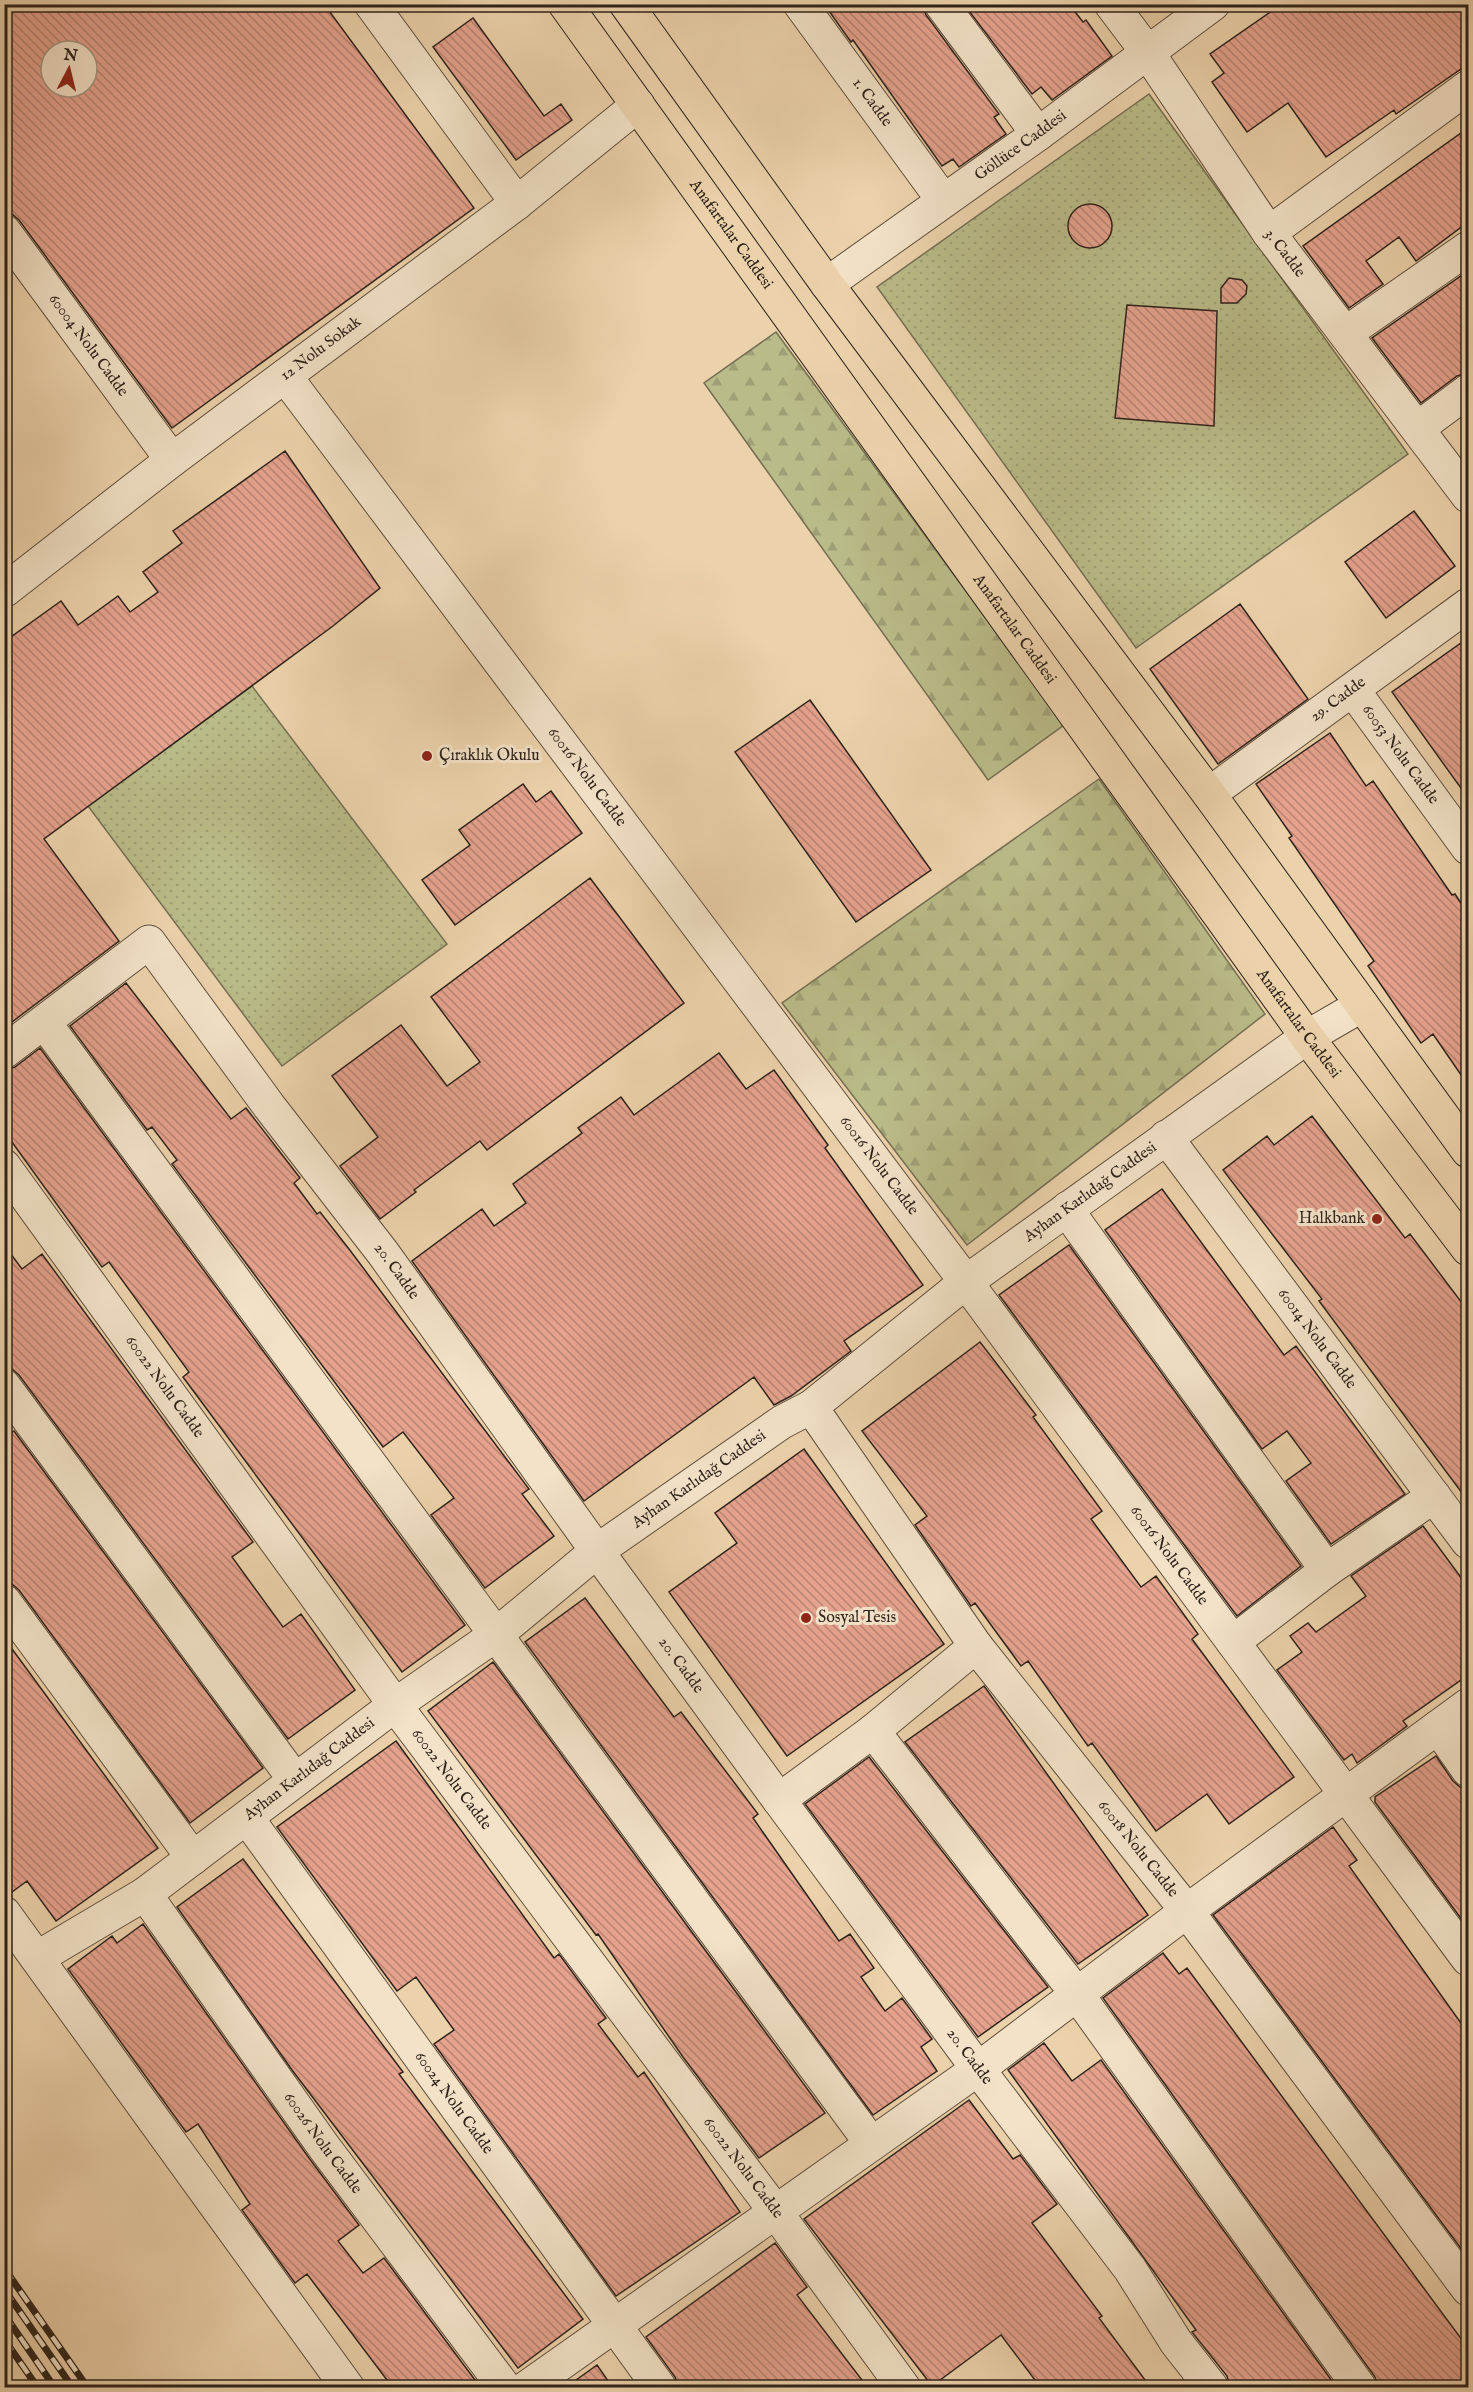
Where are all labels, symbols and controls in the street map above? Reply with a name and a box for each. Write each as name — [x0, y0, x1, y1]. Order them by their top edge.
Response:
north arrow — [39, 39, 99, 99]
text: N — [62, 45, 79, 67]
street label: 1. Cadde — [847, 74, 896, 131]
street label: Göllüce Caddesi — [971, 106, 1071, 186]
street label: Anafartalar Caddesi — [684, 175, 777, 294]
street label: 3. Cadde — [1260, 225, 1309, 282]
street label: 60004 Nolu Cadde — [44, 290, 132, 401]
street label: 12 Nolu Sokak — [277, 312, 366, 386]
street label: Anafartalar Caddesi — [967, 570, 1060, 688]
street label: 29. Cadde — [1306, 673, 1370, 727]
street label: 60053 Nolu Cadde — [1357, 701, 1443, 809]
street label: 60016 Nolu Cadde — [543, 724, 631, 831]
place label: Çıraklık Okulu — [439, 746, 539, 766]
marker: Çıraklık Okulu — [420, 749, 434, 763]
street label: Anafartalar Caddesi — [1251, 964, 1345, 1082]
street label: 60016 Nolu Cadde — [835, 1112, 923, 1220]
street label: Ayhan Karlıdağ Caddesi — [1019, 1138, 1161, 1248]
place label: Halkbank — [1299, 1209, 1365, 1229]
marker: Halkbank — [1370, 1212, 1384, 1226]
street label: 20. Cadde — [369, 1239, 423, 1304]
street label: 60014 Nolu Cadde — [1273, 1285, 1361, 1393]
street label: 60022 Nolu Cadde — [120, 1332, 208, 1442]
street label: Ayhan Karlıdağ Caddesi — [628, 1426, 770, 1534]
street label: 60016 Nolu Cadde — [1125, 1502, 1212, 1610]
place label: Sosyal Tesis — [818, 1608, 896, 1628]
marker: Sosyal Tesis — [799, 1611, 813, 1625]
street label: 20. Cadde — [653, 1633, 708, 1698]
street label: Ayhan Karlıdağ Caddesi — [239, 1714, 379, 1826]
street label: 60022 Nolu Cadde — [406, 1725, 495, 1834]
street label: 60018 Nolu Cadde — [1093, 1796, 1183, 1902]
street label: 20. Cadde — [942, 2025, 996, 2089]
street label: 60024 Nolu Cadde — [410, 2048, 497, 2158]
street label: 60026 Nolu Cadde — [279, 2089, 366, 2198]
street label: 60022 Nolu Cadde — [698, 2113, 787, 2223]

